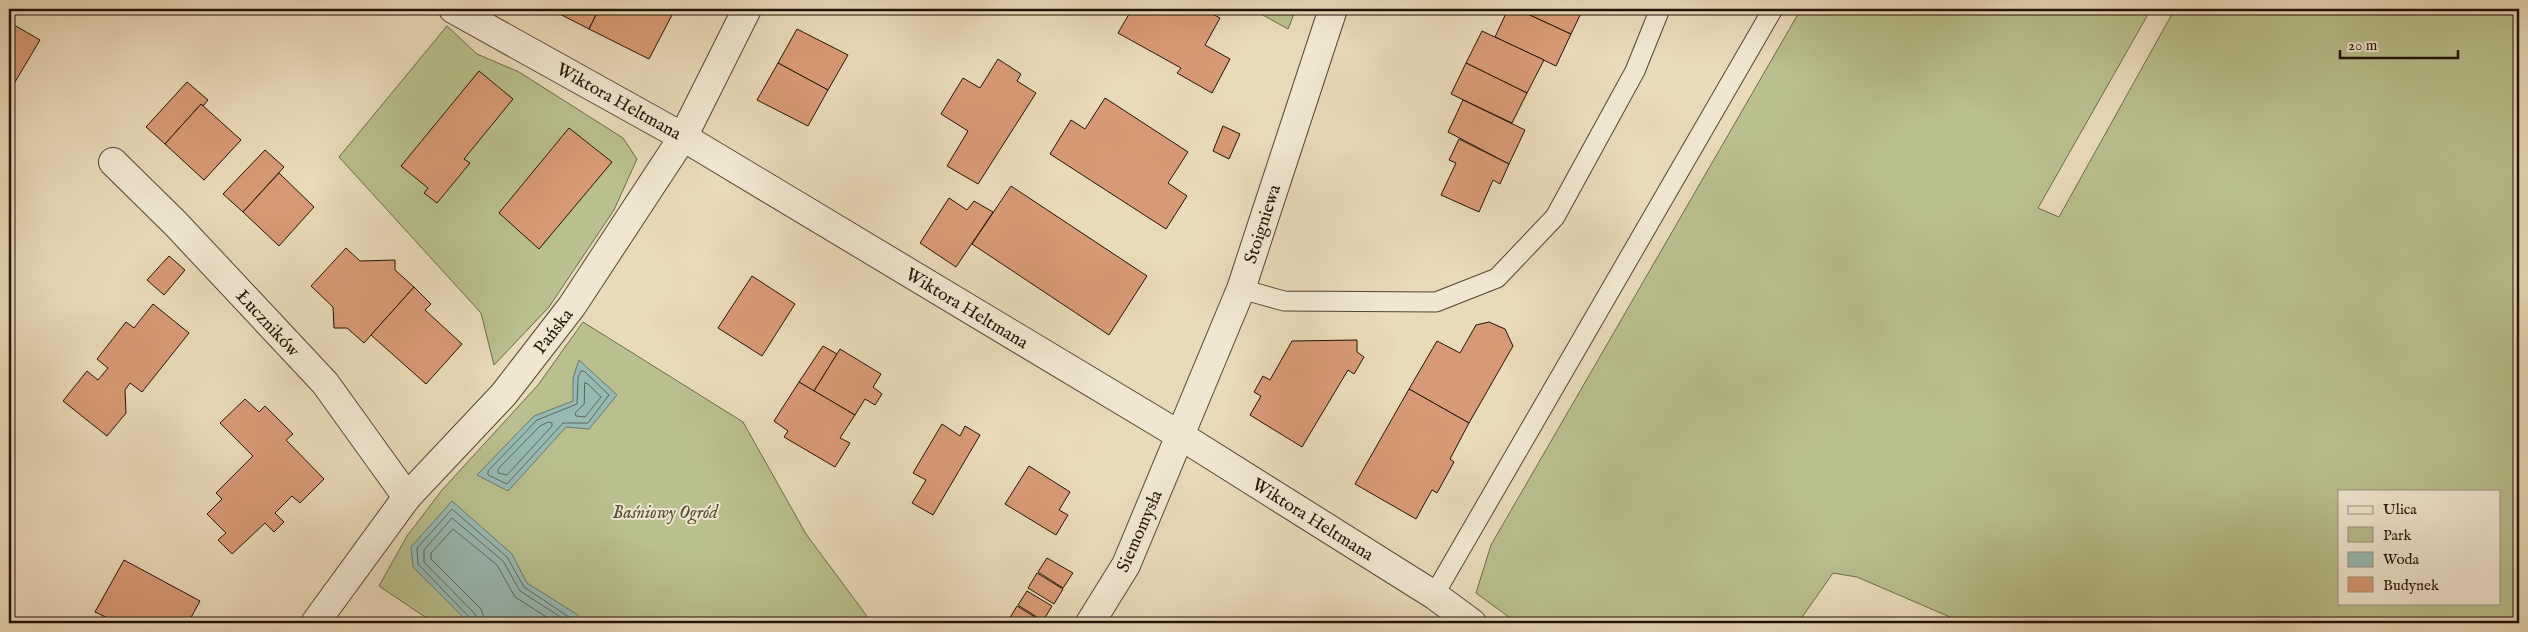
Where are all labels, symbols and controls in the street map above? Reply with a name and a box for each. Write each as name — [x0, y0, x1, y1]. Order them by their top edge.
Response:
scale bar — [2340, 28, 2458, 60]
text: 20 m — [2348, 36, 2378, 55]
street label: Wiktora Heltmana — [552, 58, 685, 146]
street label: Stoigniewa — [1240, 182, 1287, 267]
street label: Wiktora Heltmana — [901, 264, 1032, 355]
street label: Łuczników — [230, 286, 305, 363]
street label: Pańska — [529, 304, 579, 359]
street label: Wiktora Heltmana — [1247, 474, 1378, 567]
street label: Siemomysła — [1112, 487, 1169, 576]
legend — [2338, 490, 2500, 604]
text: Ulica — [2383, 500, 2417, 519]
park label: Baśniowy Ogród — [612, 502, 719, 525]
text: Park — [2383, 526, 2413, 545]
text: Woda — [2383, 550, 2420, 569]
text: Budynek — [2383, 576, 2440, 595]

